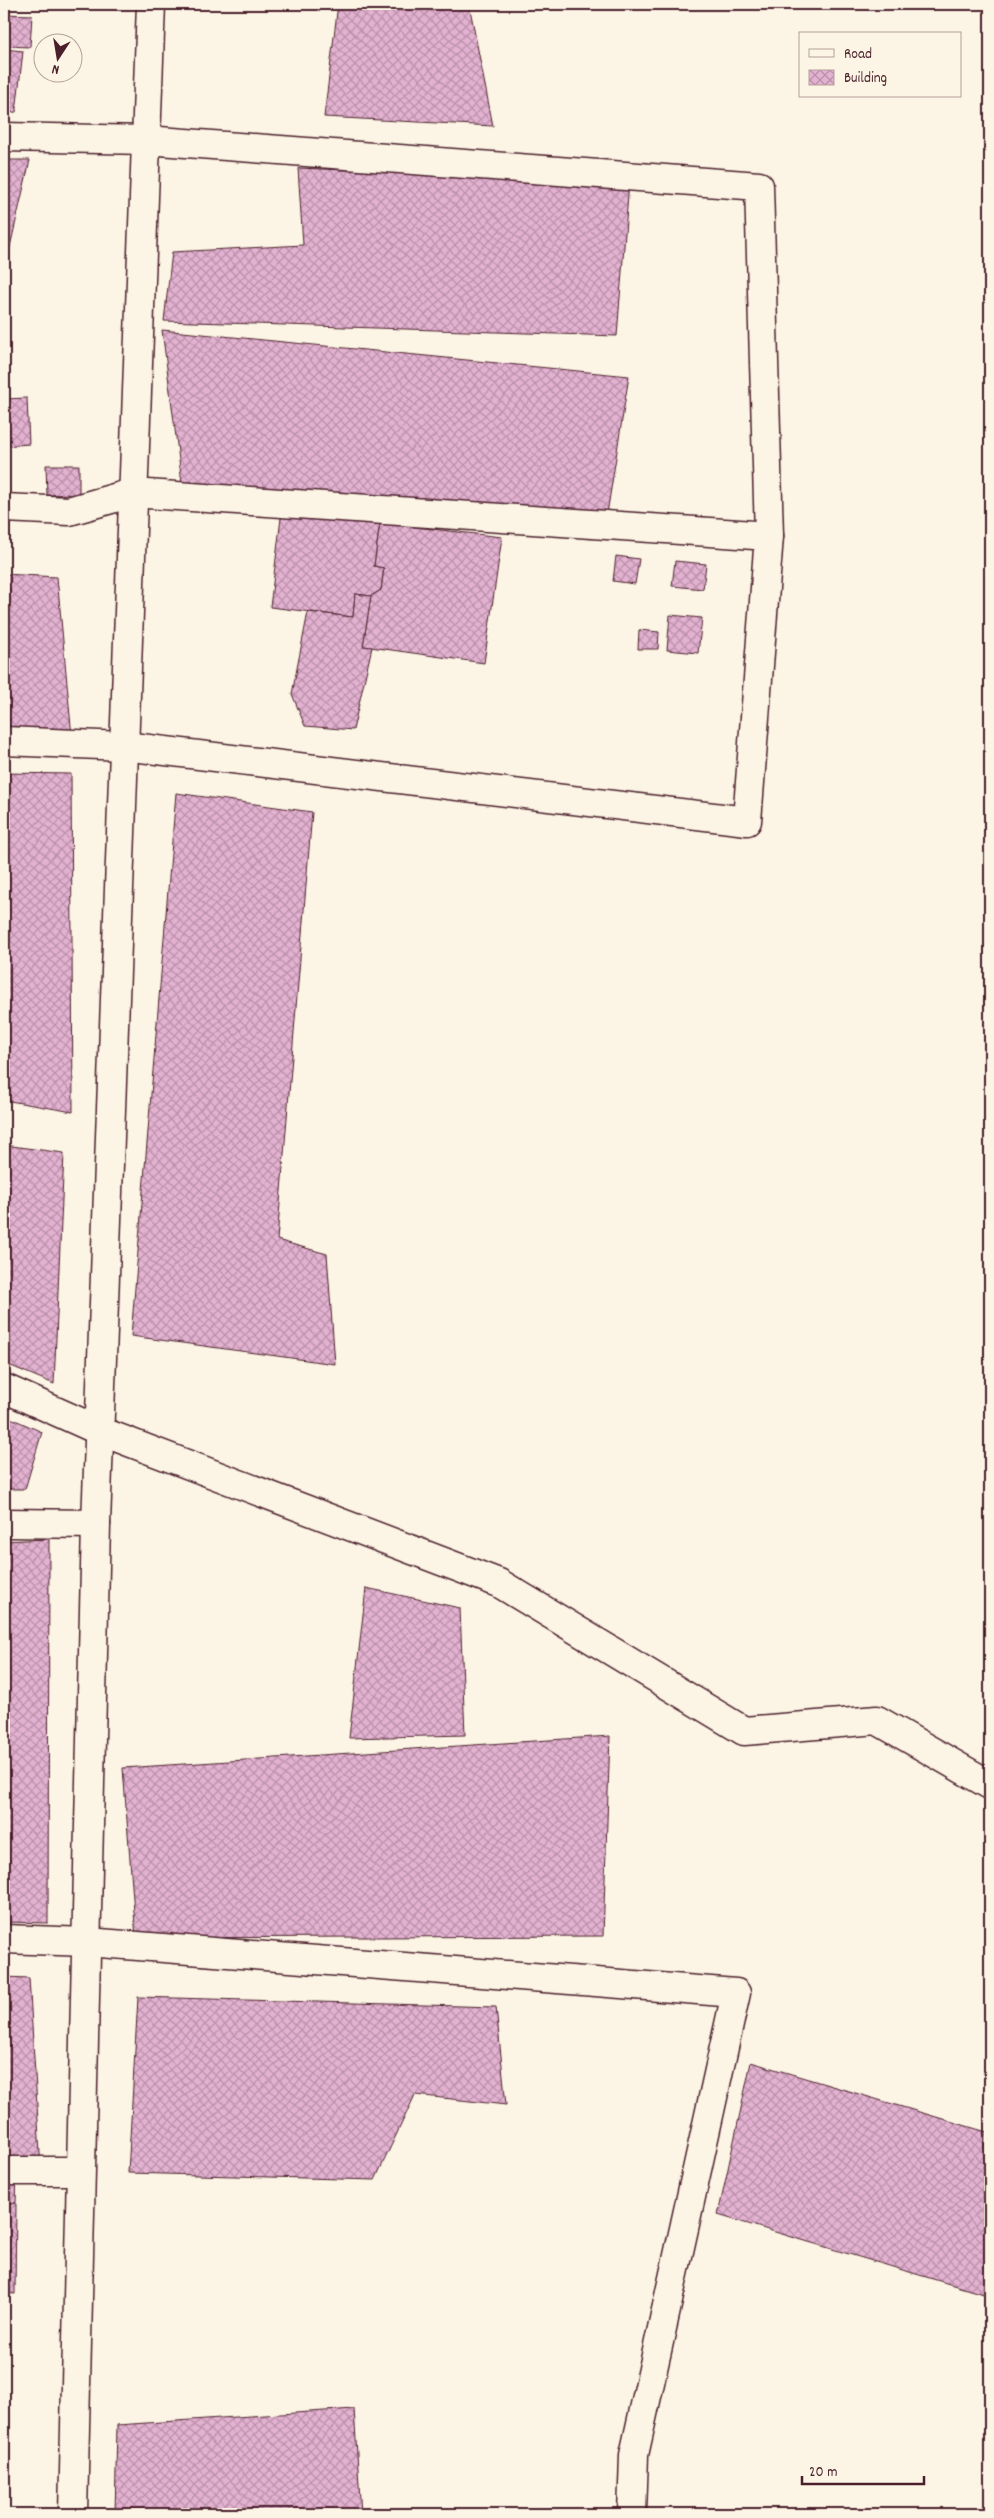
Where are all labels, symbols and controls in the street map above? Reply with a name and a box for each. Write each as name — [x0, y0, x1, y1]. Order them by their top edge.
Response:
north arrow — [32, 32, 82, 82]
legend — [799, 32, 962, 98]
text: Road — [844, 44, 872, 66]
text: N — [50, 58, 61, 79]
text: Building — [844, 68, 887, 90]
scale bar — [802, 2453, 924, 2485]
text: 20 m — [809, 2462, 837, 2484]

